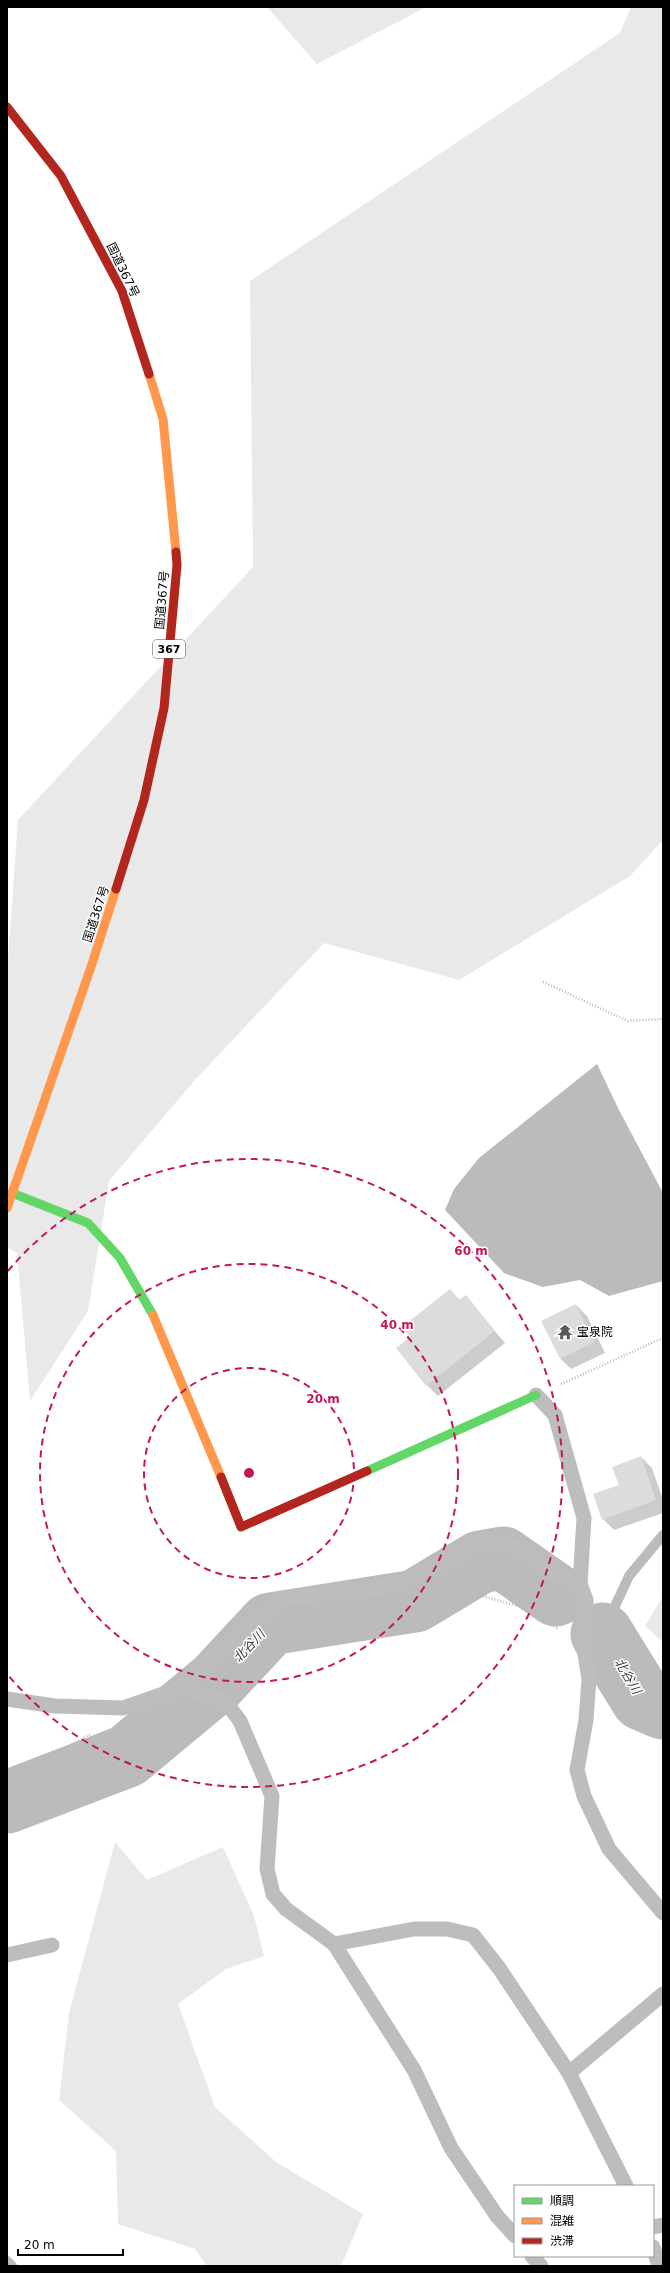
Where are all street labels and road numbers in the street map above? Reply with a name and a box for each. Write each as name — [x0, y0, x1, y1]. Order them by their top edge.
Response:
street label: 国道367号 — [104, 240, 142, 300]
street label: 国道367号 — [152, 570, 172, 630]
road number: 367 — [153, 640, 185, 658]
street label: 国道367号 — [80, 884, 112, 944]

